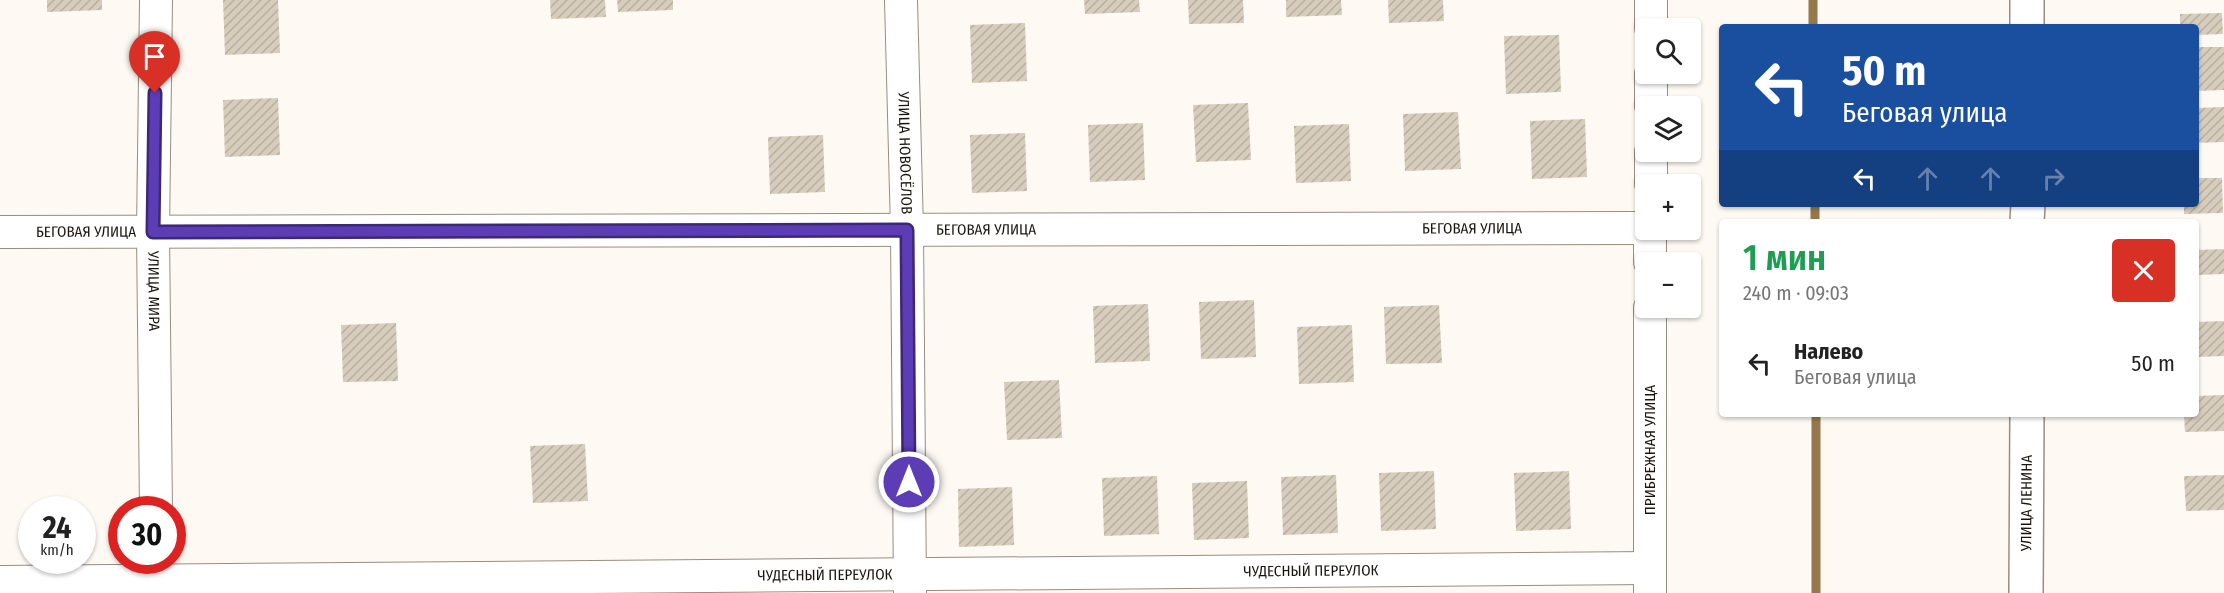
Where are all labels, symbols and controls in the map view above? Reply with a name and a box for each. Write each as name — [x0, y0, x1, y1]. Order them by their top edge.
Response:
map controls — [1635, 18, 1701, 318]
button: search — [1635, 18, 1701, 84]
pin — [129, 31, 180, 93]
icon: arrive — [138, 40, 171, 73]
text: 50 m — [1842, 46, 1926, 96]
icon: left — [1743, 48, 1821, 126]
street label: УЛИЦА НОВОСЁЛОВ — [894, 90, 916, 215]
button: layers — [1635, 96, 1701, 162]
text: Беговая улица — [1842, 97, 2007, 129]
icon: left — [1848, 162, 1881, 195]
icon: ahead — [1911, 162, 1944, 195]
icon: ahead — [1974, 162, 2007, 195]
icon: right — [2037, 162, 2070, 195]
button: + — [1635, 174, 1701, 240]
street label: БЕГОВАЯ УЛИЦА — [1422, 219, 1522, 238]
street label: БЕГОВАЯ УЛИЦА — [936, 220, 1036, 239]
street label: БЕГОВАЯ УЛИЦА — [36, 223, 136, 241]
text: 1 мин — [1743, 236, 1826, 280]
button: close — [2112, 239, 2175, 302]
street label: УЛИЦА МИРА — [144, 250, 163, 331]
button: − — [1635, 252, 1701, 318]
text: 240 m · 09:03 — [1743, 281, 1849, 305]
text: Налево — [1794, 338, 1863, 365]
icon: left — [1743, 347, 1776, 380]
text: 50 m — [2131, 350, 2175, 377]
text: Беговая улица — [1794, 365, 1917, 389]
street label: ПРИБРЕЖНАЯ УЛИЦА — [1641, 385, 1659, 515]
position arrow — [877, 450, 941, 514]
street label: УЛИЦА ЛЕНИНА — [2017, 455, 2036, 552]
speed limit sign: 30 — [108, 496, 186, 574]
text: 24 — [43, 510, 71, 546]
text: km/h — [40, 541, 74, 559]
street label: ЧУДЕСНЫЙ ПЕРЕУЛОК — [1243, 561, 1379, 580]
street label: ЧУДЕСНЫЙ ПЕРЕУЛОК — [757, 565, 893, 585]

